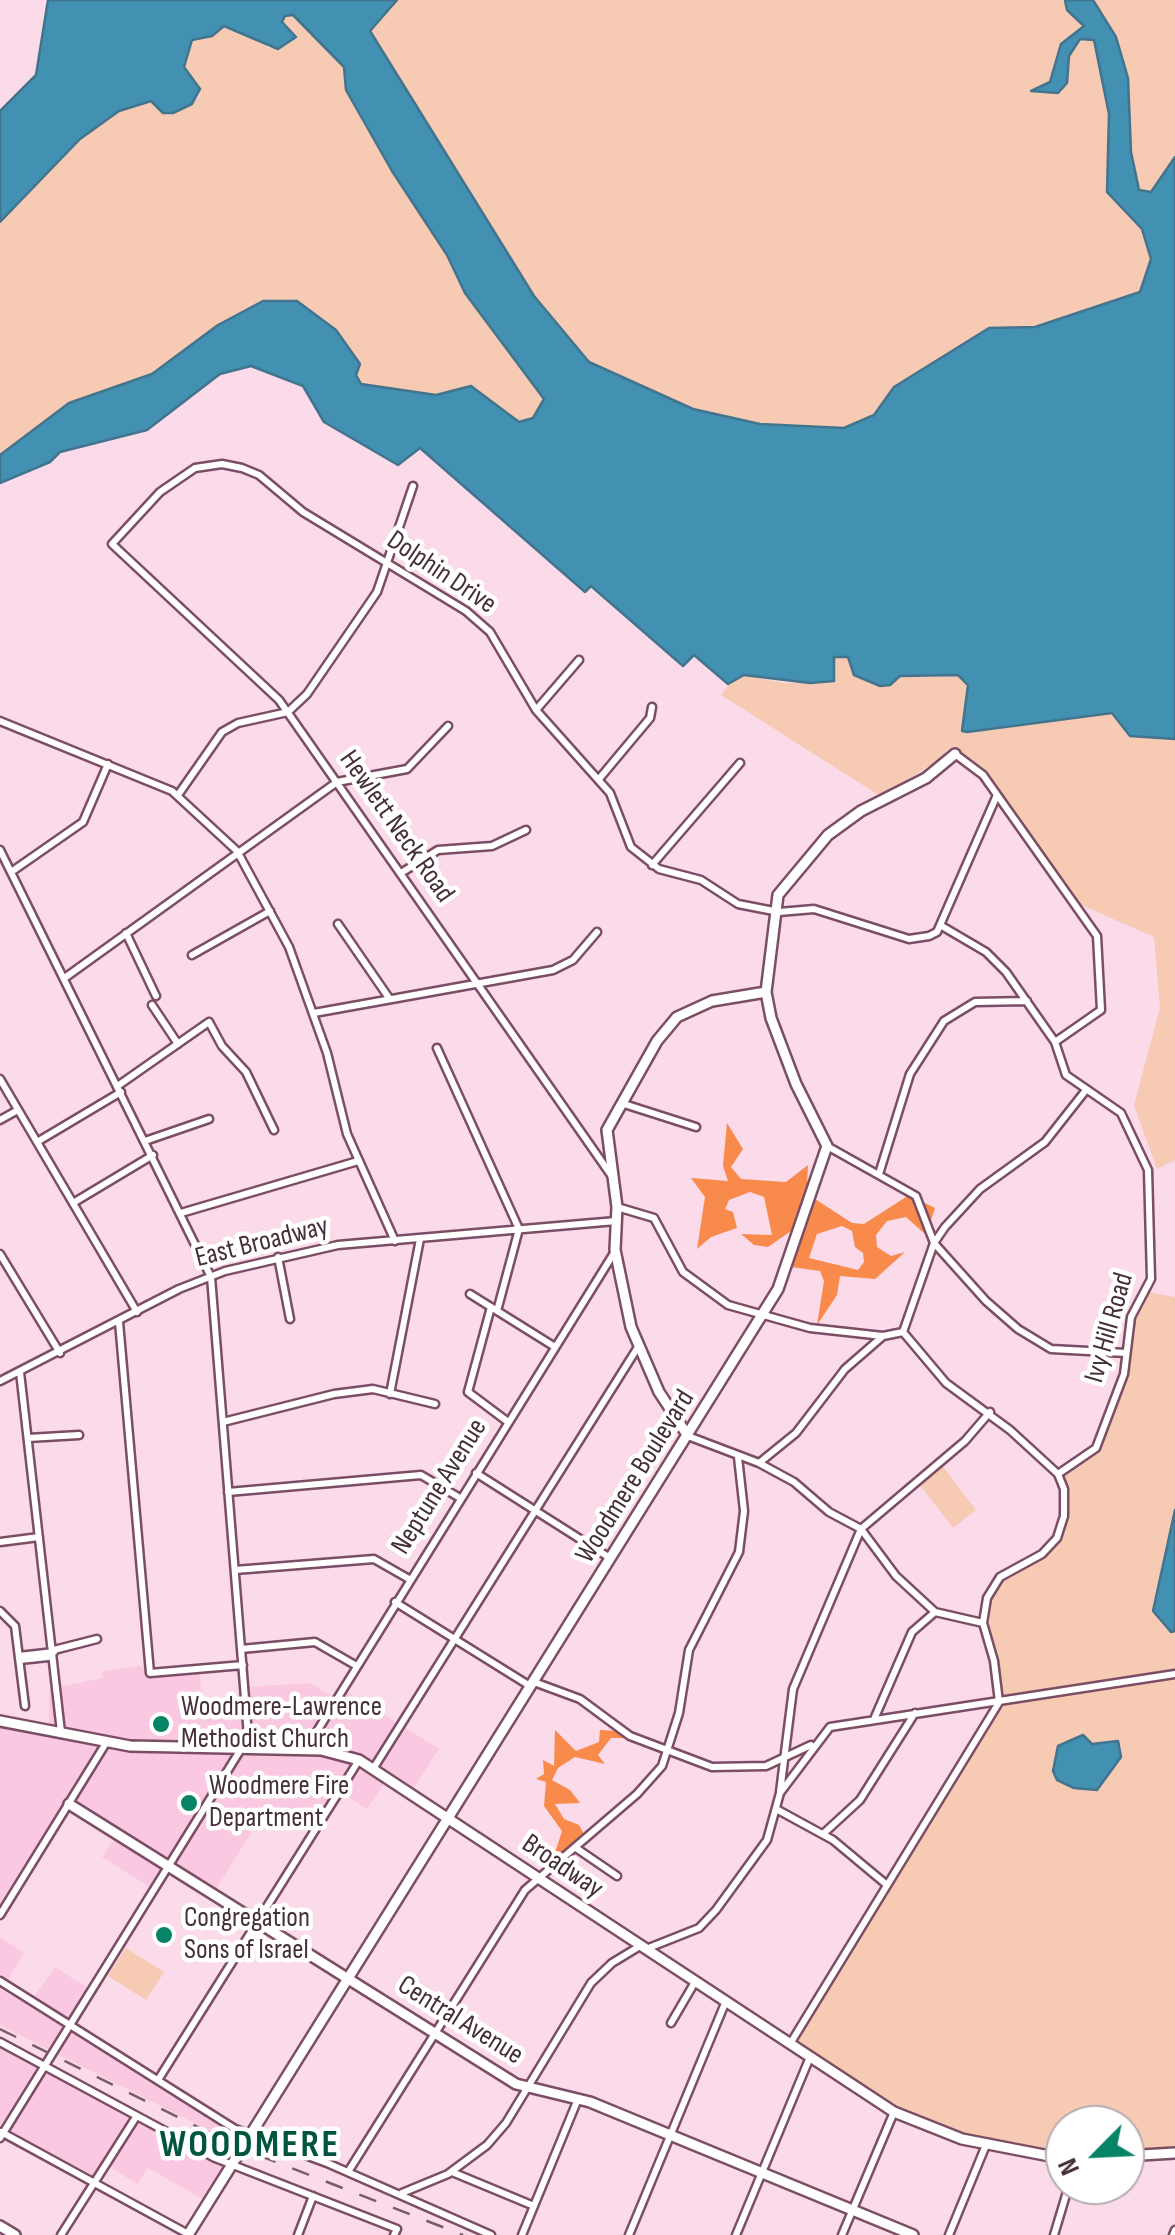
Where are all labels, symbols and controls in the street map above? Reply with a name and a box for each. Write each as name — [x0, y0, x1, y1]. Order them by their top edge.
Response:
street label: Dolphin Drive — [380, 524, 502, 622]
street label: Hewlett Neck Road — [331, 745, 461, 909]
street label: East Broadway — [192, 1210, 332, 1276]
street label: Ivy Hill Road — [1078, 1269, 1142, 1387]
street label: Woodmere Boulevard — [569, 1384, 703, 1570]
street label: Neptune Avenue — [385, 1413, 495, 1561]
place label: Woodmere-Lawrence Methodist Church — [181, 1691, 382, 1757]
marker: Woodmere-Lawrence Methodist Church — [150, 1713, 172, 1735]
place label: Woodmere Fire Department — [209, 1770, 349, 1836]
marker: Woodmere Fire Department — [178, 1792, 200, 1814]
street label: Broadway — [515, 1828, 609, 1906]
place label: Congregation Sons of Israel — [184, 1902, 310, 1968]
marker: Congregation Sons of Israel — [153, 1924, 175, 1946]
street label: Central Avenue — [391, 1969, 529, 2073]
north arrow — [1045, 2105, 1145, 2205]
district label: WOODMERE — [159, 2123, 341, 2169]
text: N — [1051, 2153, 1087, 2180]

